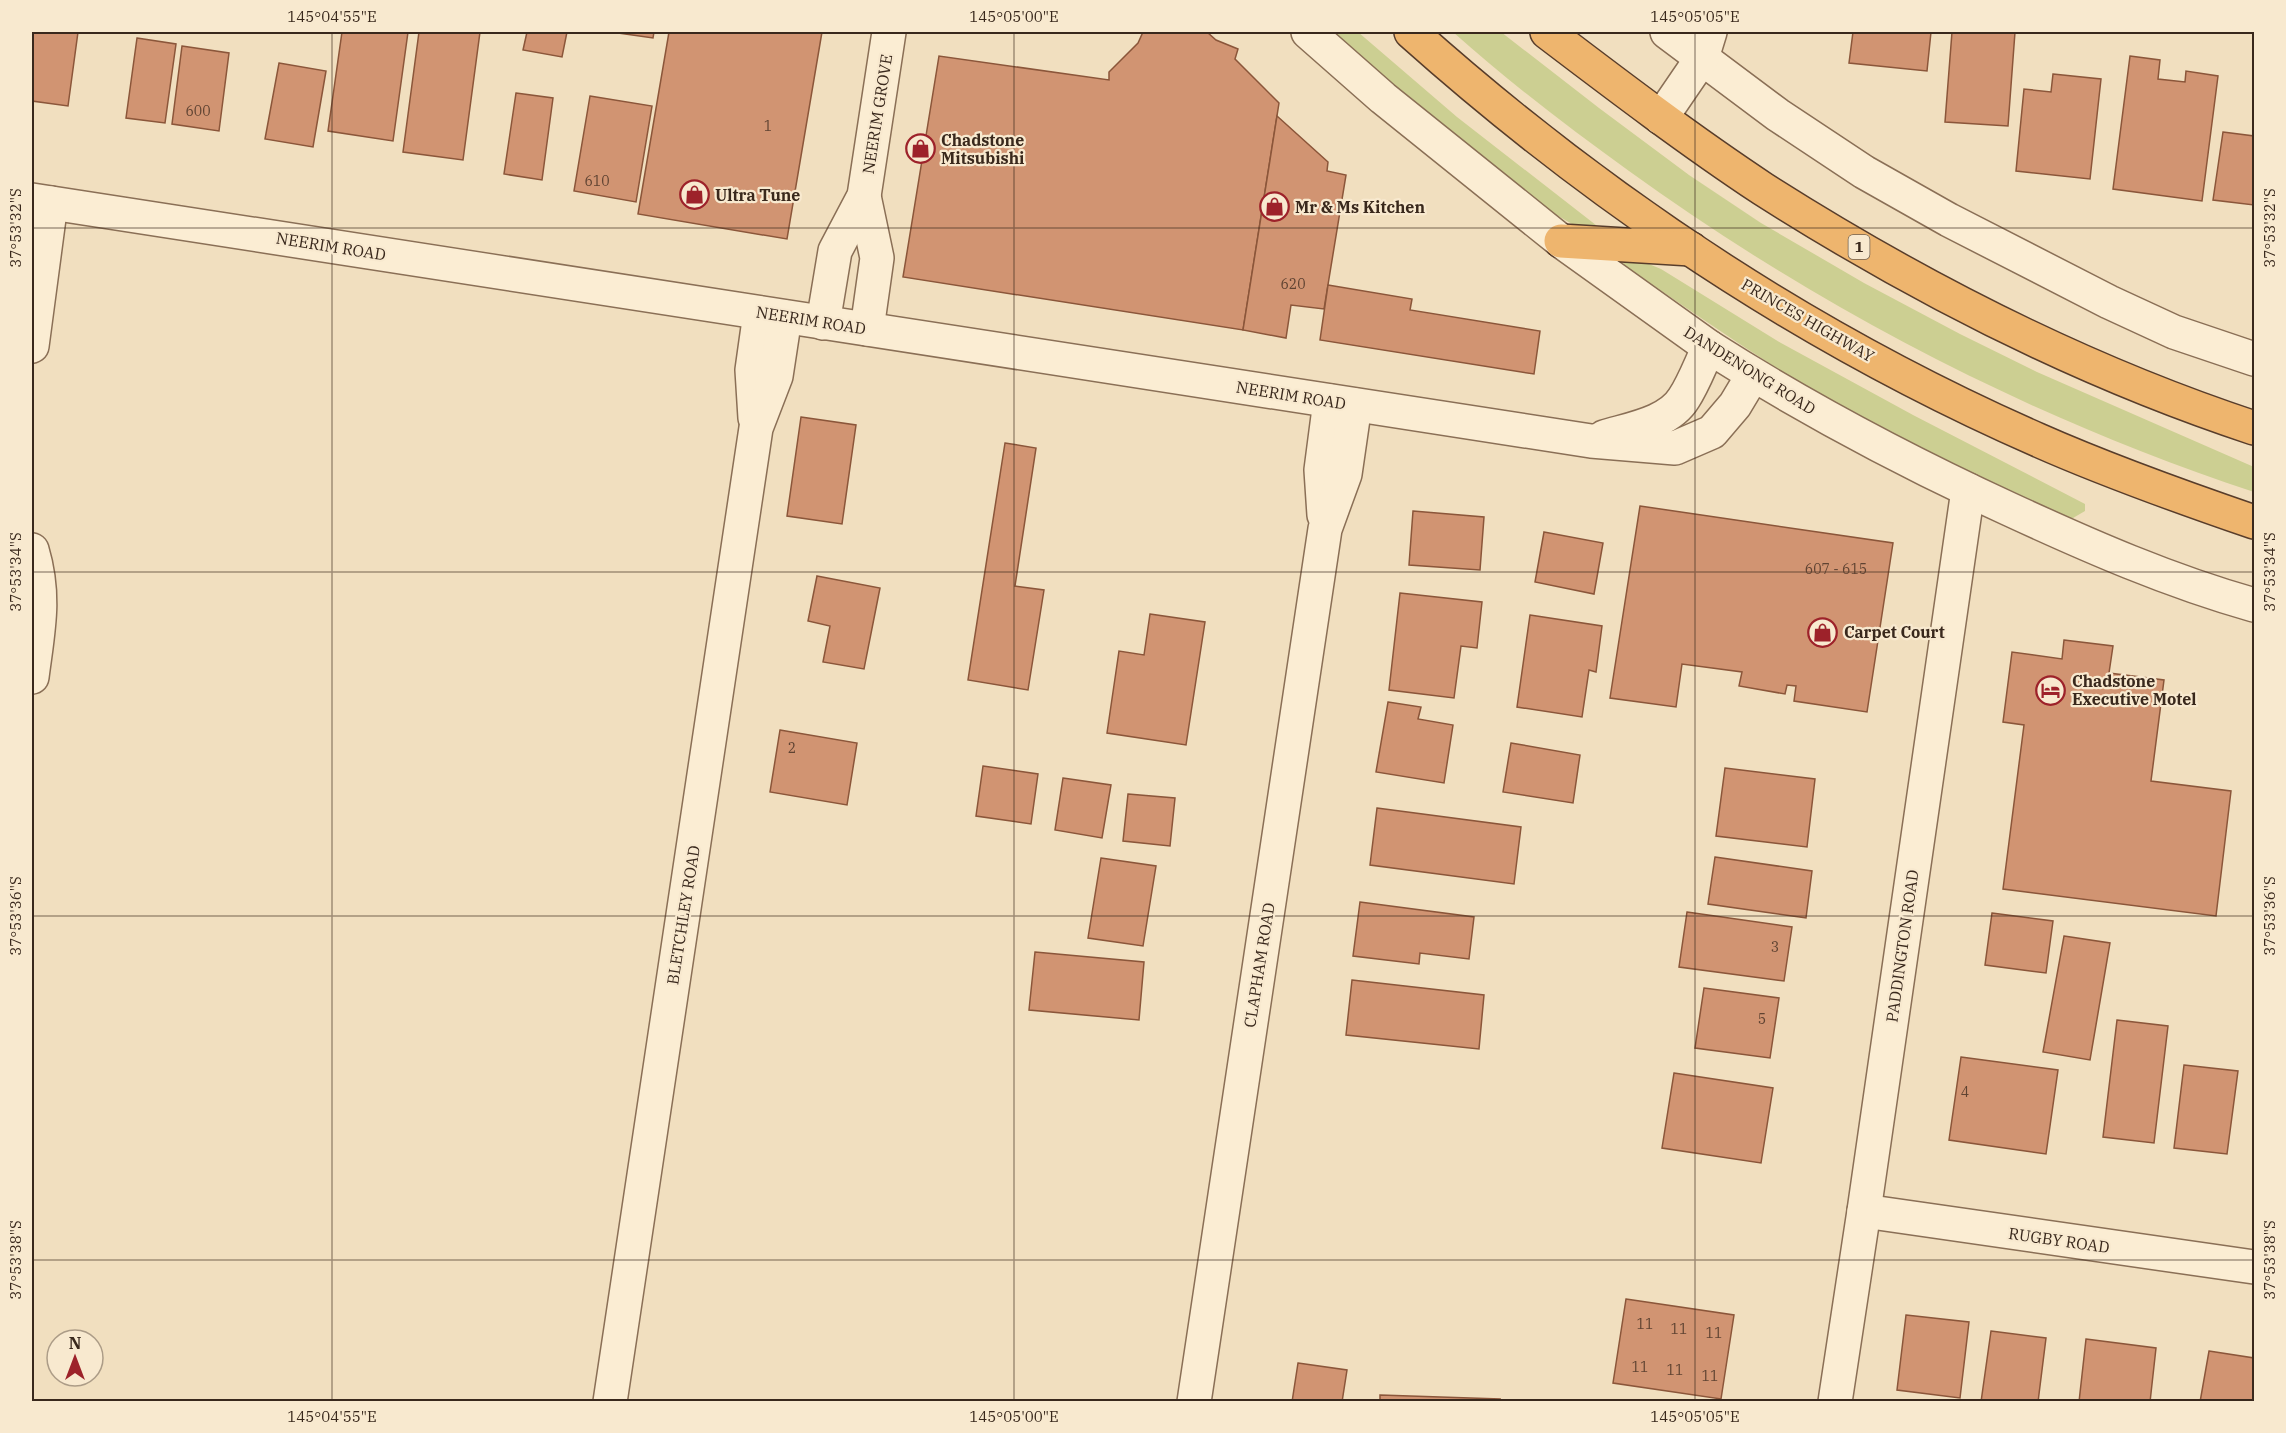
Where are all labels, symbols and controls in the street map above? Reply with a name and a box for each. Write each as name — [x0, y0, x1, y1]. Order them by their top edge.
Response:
text: 145°04'55"E — [287, 7, 377, 26]
text: 145°05'00"E — [969, 7, 1059, 26]
text: 145°05'05"E — [1650, 7, 1740, 26]
street label: NEERIM GROVE — [858, 53, 896, 175]
house number: 600 — [185, 102, 211, 120]
house number: 1 — [764, 117, 772, 135]
place label: Chadstone Mitsubishi — [941, 130, 1024, 168]
shop icon: Chadstone Mitsubishi — [904, 133, 936, 165]
house number: 610 — [584, 172, 610, 190]
shop icon: Ultra Tune — [678, 179, 710, 211]
place label: Ultra Tune — [715, 185, 800, 205]
text: 37°53'32"S — [6, 188, 25, 268]
text: 37°53'32"S — [2260, 188, 2279, 268]
shop icon: Mr & Ms Kitchen — [1258, 191, 1290, 223]
place label: Mr & Ms Kitchen — [1295, 197, 1425, 217]
street label: NEERIM ROAD — [275, 227, 387, 265]
road number: 1 — [1848, 235, 1870, 259]
street label: PRINCES HIGHWAY — [1738, 274, 1878, 366]
house number: 620 — [1280, 275, 1306, 293]
street label: NEERIM ROAD — [755, 301, 867, 339]
street label: DANDENONG ROAD — [1681, 321, 1819, 419]
street label: NEERIM ROAD — [1235, 376, 1347, 414]
text: 37°53'34"S — [6, 532, 25, 612]
text: 37°53'34"S — [2260, 532, 2279, 612]
house number: 607 - 615 — [1805, 560, 1867, 578]
shop icon: Carpet Court — [1807, 616, 1839, 648]
place label: Carpet Court — [1844, 622, 1945, 642]
place label: Chadstone Executive Motel — [2072, 671, 2197, 709]
hotel icon: Chadstone Executive Motel — [2035, 674, 2067, 706]
house number: 2 — [788, 739, 796, 757]
street label: BLETCHLEY ROAD — [662, 844, 704, 986]
street label: PADDINGTON ROAD — [1881, 868, 1923, 1024]
text: 37°53'36"S — [6, 876, 25, 956]
text: 37°53'36"S — [2260, 876, 2279, 956]
street label: CLAPHAM ROAD — [1239, 901, 1279, 1029]
house number: 3 — [1771, 938, 1779, 956]
house number: 5 — [1758, 1010, 1766, 1028]
house number: 4 — [1961, 1083, 1969, 1101]
text: 37°53'38"S — [6, 1220, 25, 1300]
text: 37°53'38"S — [2260, 1220, 2279, 1300]
street label: RUGBY ROAD — [2007, 1223, 2111, 1257]
house number: 11 — [1637, 1315, 1653, 1333]
house number: 11 — [1671, 1320, 1687, 1338]
house number: 11 — [1706, 1324, 1722, 1342]
north arrow — [45, 1328, 105, 1388]
text: N — [69, 1333, 81, 1353]
house number: 11 — [1632, 1358, 1648, 1376]
house number: 11 — [1667, 1361, 1683, 1379]
house number: 11 — [1702, 1367, 1718, 1385]
text: 145°04'55"E — [287, 1407, 377, 1426]
text: 145°05'00"E — [969, 1407, 1059, 1426]
text: 145°05'05"E — [1650, 1407, 1740, 1426]

